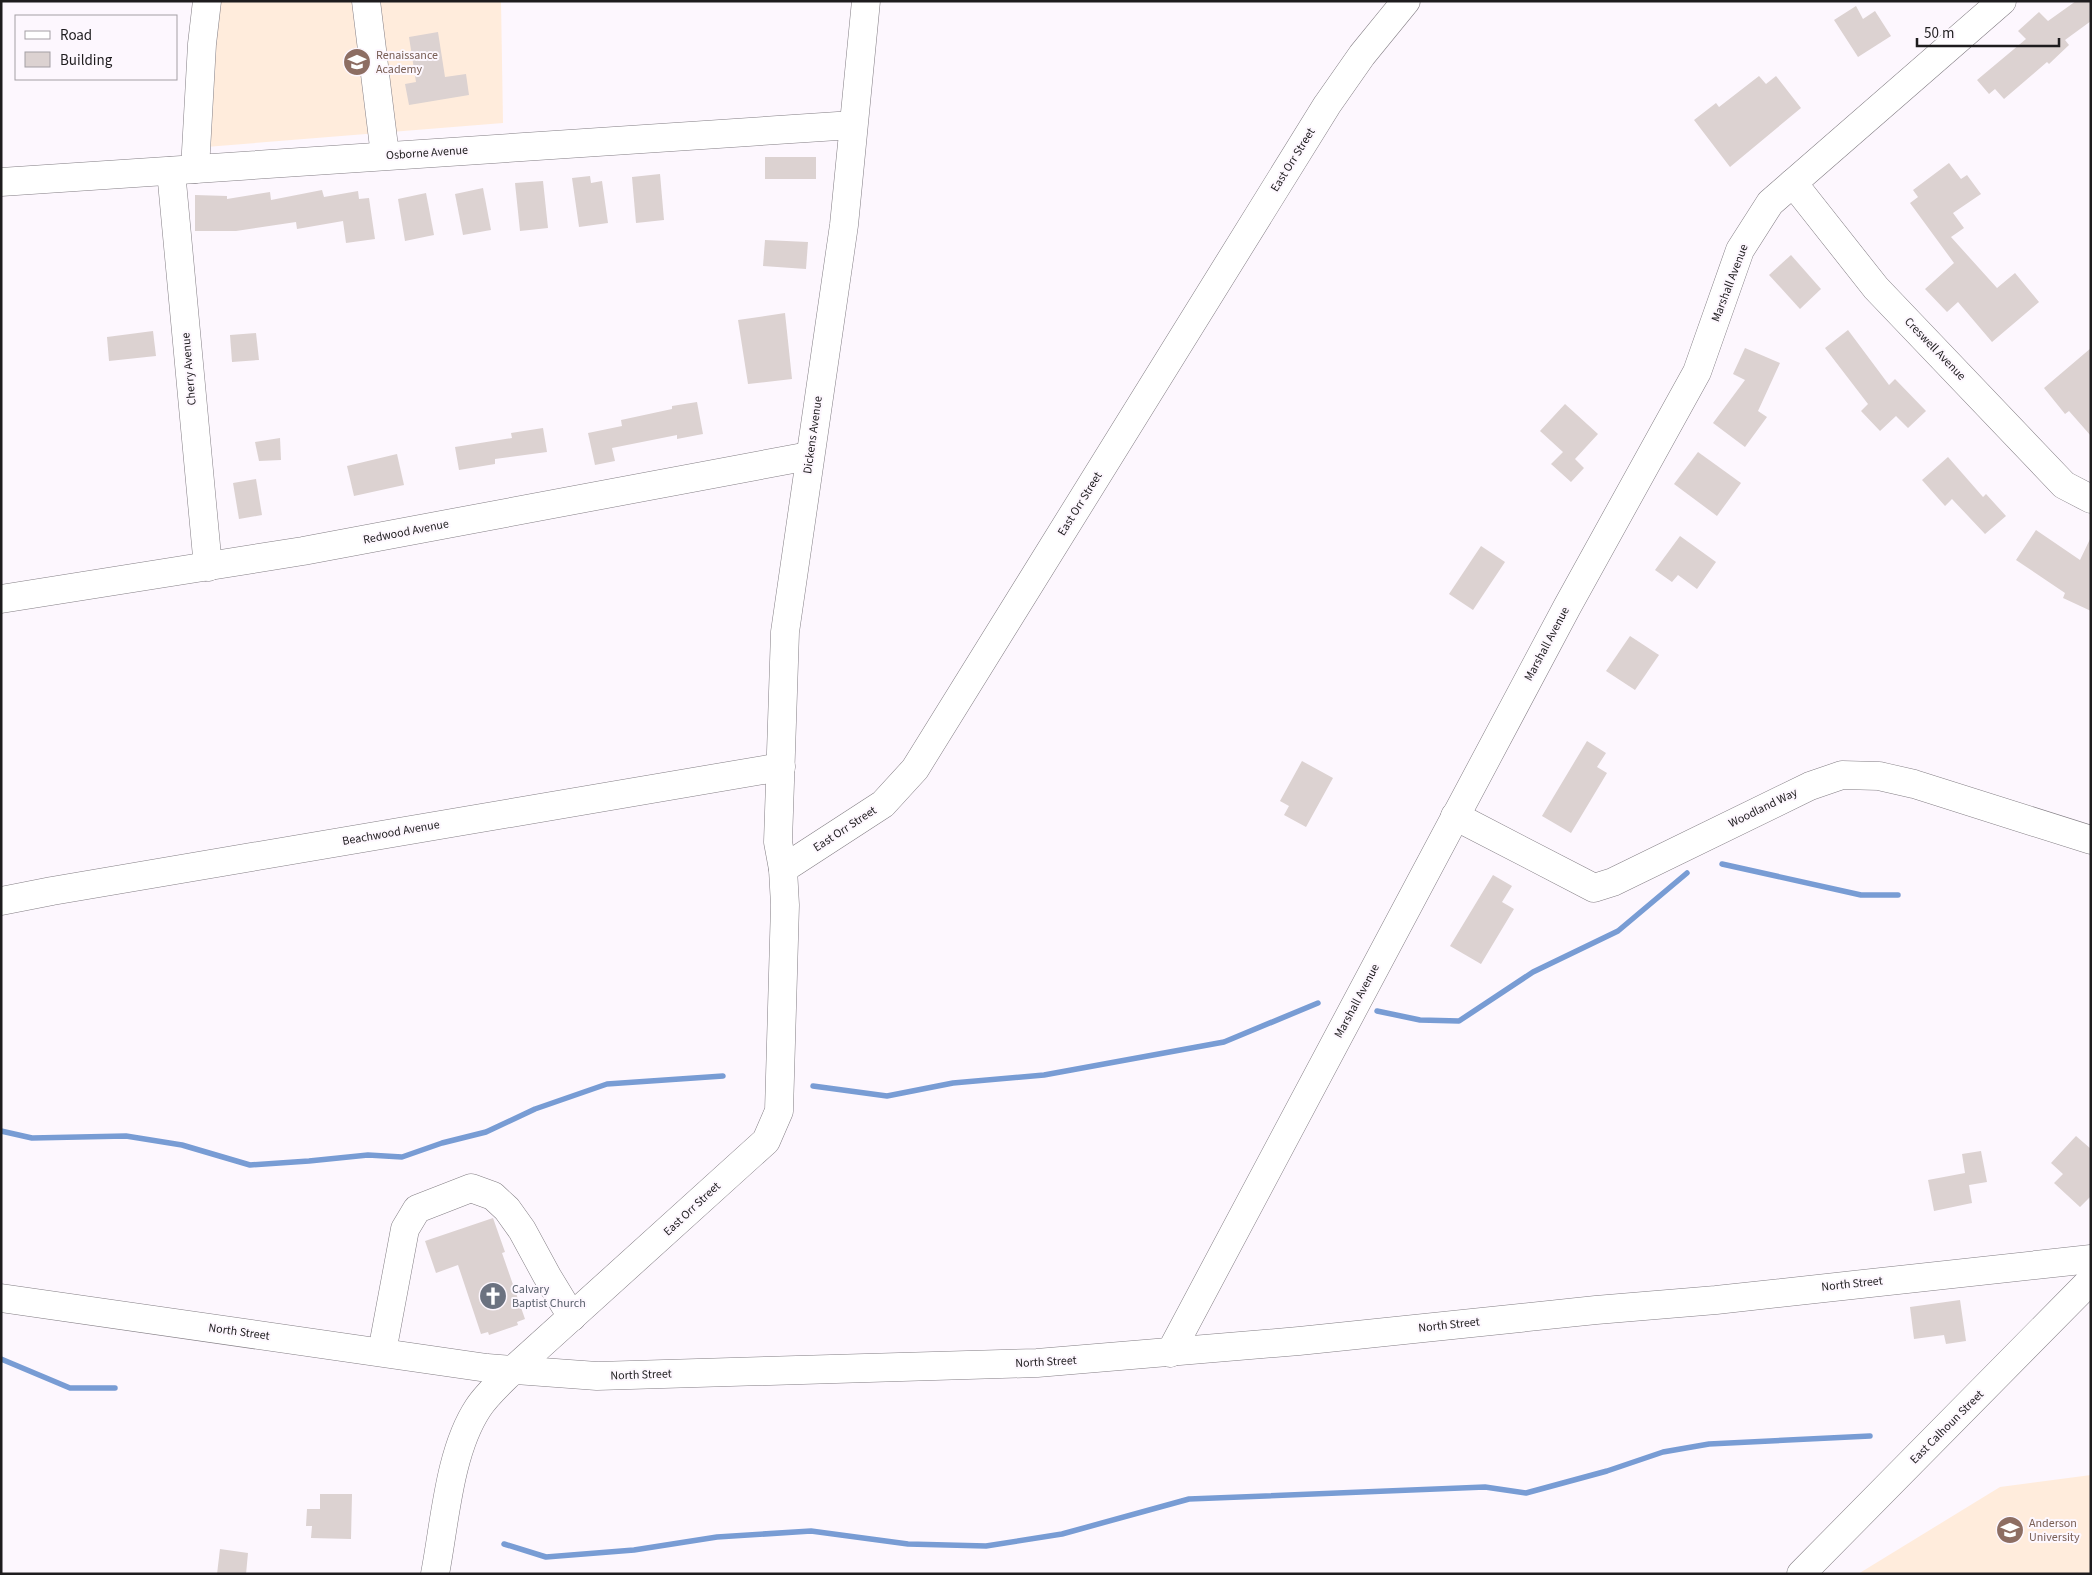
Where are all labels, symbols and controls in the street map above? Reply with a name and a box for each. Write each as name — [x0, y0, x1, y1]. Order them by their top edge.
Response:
legend — [15, 15, 178, 80]
scale bar — [1917, 15, 2060, 47]
text: 50 m — [1924, 23, 1954, 44]
text: Road — [60, 25, 92, 46]
school or university icon: Renaissance Academy — [342, 47, 372, 77]
place label: Renaissance Academy — [376, 47, 438, 78]
text: Building — [60, 50, 113, 71]
street label: East Orr Street — [1267, 125, 1319, 195]
street label: Osborne Avenue — [385, 142, 469, 164]
street label: Marshall Avenue — [1707, 242, 1753, 324]
street label: Creswell Avenue — [1900, 314, 1970, 384]
street label: Cherry Avenue — [177, 332, 201, 406]
street label: Dickens Avenue — [799, 395, 827, 475]
street label: East Orr Street — [1054, 469, 1106, 539]
street label: Redwood Avenue — [362, 515, 450, 549]
street label: Marshall Avenue — [1520, 604, 1574, 684]
street label: Woodland Way — [1726, 784, 1801, 832]
street label: East Orr Street — [810, 802, 880, 856]
street label: Beachwood Avenue — [341, 816, 441, 850]
street label: Marshall Avenue — [1330, 961, 1384, 1041]
street label: East Orr Street — [660, 1178, 724, 1240]
street label: North Street — [1821, 1272, 1883, 1296]
church icon: Calvary Baptist Church — [478, 1281, 508, 1311]
place label: Calvary Baptist Church — [512, 1281, 586, 1312]
street label: North Street — [1418, 1313, 1480, 1337]
street label: North Street — [207, 1319, 271, 1345]
street label: North Street — [1015, 1352, 1077, 1372]
street label: North Street — [610, 1365, 672, 1385]
street label: East Calhoun Street — [1906, 1386, 1988, 1468]
school or university icon: Anderson University — [1995, 1515, 2025, 1545]
place label: Anderson University — [2029, 1515, 2080, 1546]

